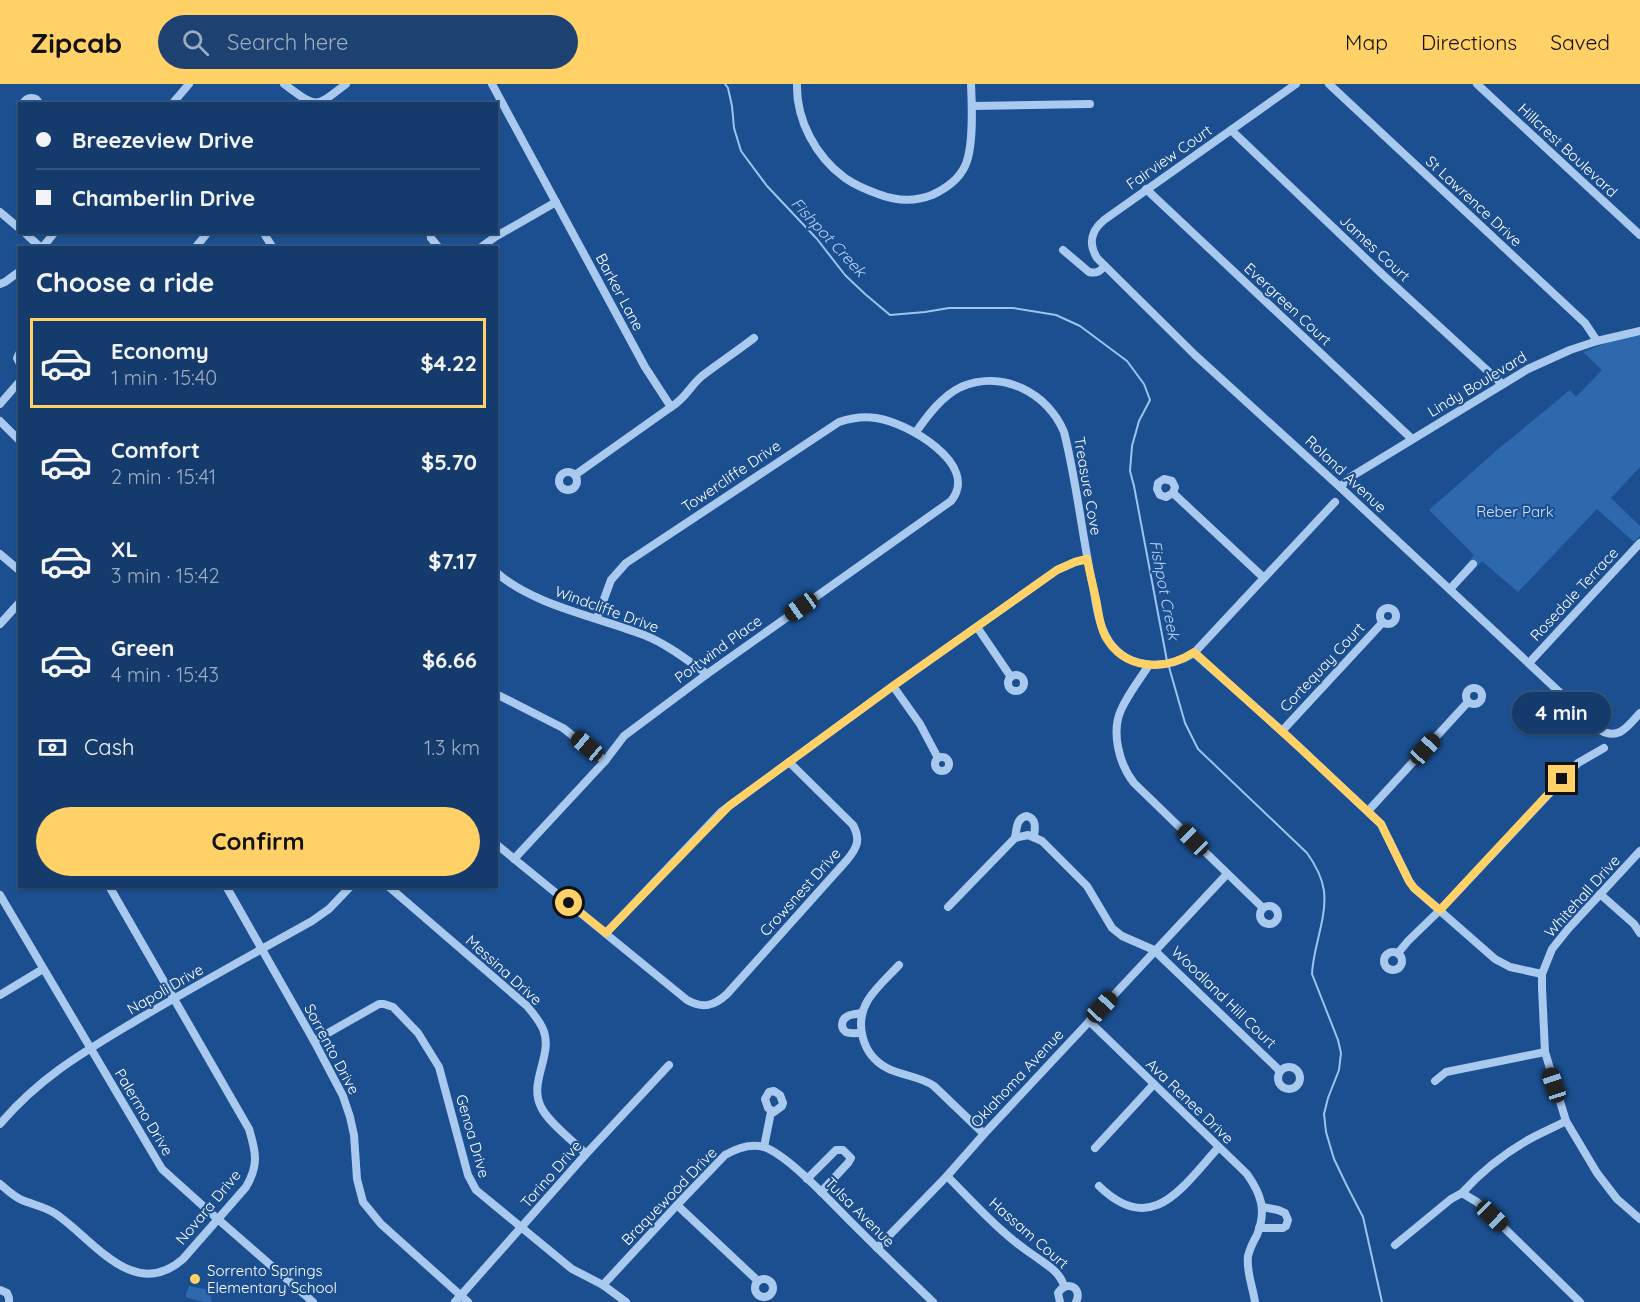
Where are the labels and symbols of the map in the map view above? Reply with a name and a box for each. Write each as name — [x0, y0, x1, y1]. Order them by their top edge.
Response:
street label: Hillcrest Boulevard — [1514, 99, 1622, 201]
street label: Fairview Court — [1122, 120, 1216, 194]
street label: St Lawrence Drive — [1422, 151, 1526, 251]
water label: Fishpot Creek — [787, 193, 872, 282]
street label: James Court — [1336, 211, 1414, 285]
street label: Barker Lane — [592, 250, 648, 334]
street label: Evergreen Court — [1240, 259, 1336, 349]
street label: Lindy Boulevard — [1424, 347, 1530, 421]
street label: Roland Avenue — [1301, 431, 1391, 517]
street label: Treasure Cove — [1070, 435, 1106, 537]
street label: Towercliffe Drive — [678, 436, 784, 516]
park label: Reber Park — [1476, 502, 1554, 521]
water label: Fishpot Creek — [1146, 538, 1185, 643]
street label: Rosedale Terrace — [1526, 543, 1622, 645]
street label: Windcliffe Drive — [552, 581, 662, 637]
car — [781, 589, 821, 625]
street label: Portwind Place — [671, 611, 765, 687]
street label: Cortequay Court — [1276, 618, 1368, 716]
callout: 4 min — [1512, 692, 1612, 734]
car — [567, 728, 607, 764]
car — [1406, 730, 1444, 768]
route end — [1548, 765, 1575, 792]
car — [1174, 821, 1212, 859]
street label: Crowsnest Drive — [755, 844, 845, 940]
street label: Whitehall Drive — [1540, 851, 1624, 941]
route start — [555, 889, 582, 916]
street label: Messina Drive — [462, 931, 546, 1009]
street label: Woodland Hill Court — [1167, 942, 1281, 1052]
street label: Napoli Drive — [123, 960, 207, 1018]
car — [1083, 988, 1121, 1026]
street label: Sorrento Drive — [300, 1000, 364, 1098]
street label: Oklahoma Avenue — [966, 1025, 1068, 1131]
street label: Ava Renee Drive — [1142, 1054, 1238, 1148]
street label: Palermo Drive — [111, 1065, 177, 1159]
car — [1540, 1065, 1568, 1105]
street label: Genoa Drive — [452, 1092, 494, 1180]
street label: Torino Drive — [517, 1136, 585, 1212]
street label: Braquewood Drive — [617, 1143, 721, 1249]
street label: Novara Drive — [171, 1166, 245, 1248]
street label: Tulsa Avenue — [821, 1173, 899, 1251]
street label: Hassam Court — [985, 1193, 1073, 1273]
car — [1473, 1197, 1511, 1235]
place label: Sorrento Springs Elementary School — [207, 1261, 337, 1297]
marker: Sorrento Springs Elementary School — [188, 1272, 202, 1286]

